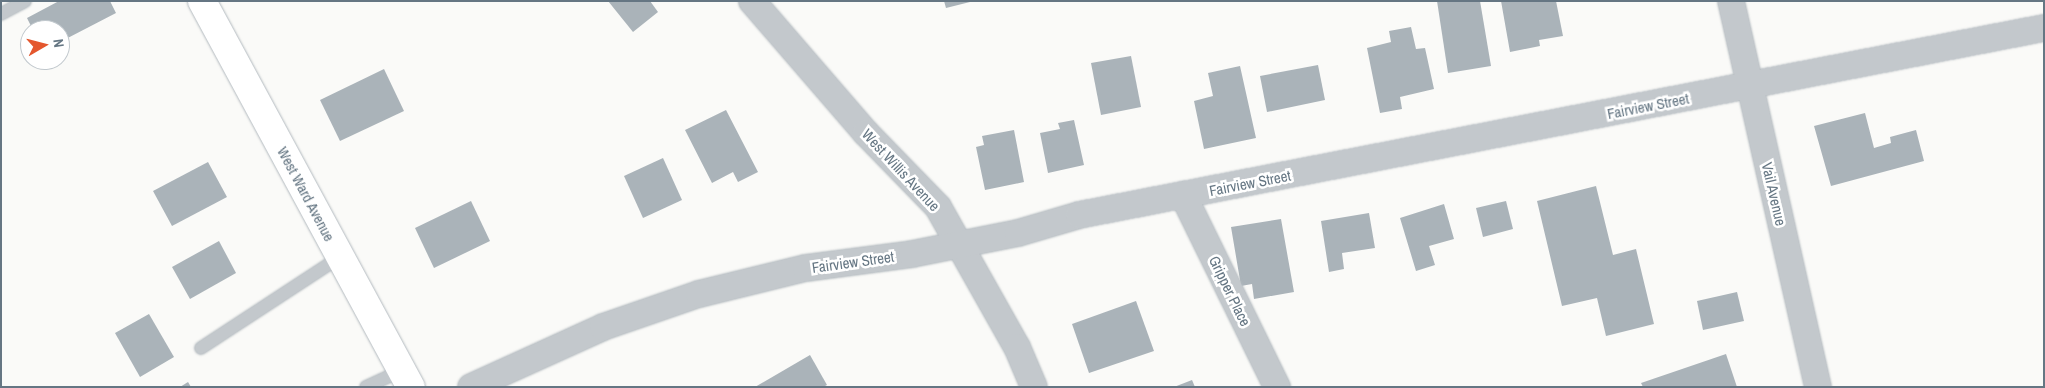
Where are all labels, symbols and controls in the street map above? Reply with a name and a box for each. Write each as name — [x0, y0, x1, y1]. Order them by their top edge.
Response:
north arrow — [20, 20, 70, 70]
text: N — [49, 38, 68, 48]
street label: Fairview Street — [1606, 89, 1690, 123]
street label: West Willis Avenue — [858, 125, 944, 215]
street label: West Ward Avenue — [273, 143, 339, 245]
street label: Vail Avenue — [1758, 160, 1790, 228]
street label: Fairview Street — [1208, 166, 1292, 200]
street label: Fairview Street — [811, 247, 895, 277]
street label: Gripper Place — [1205, 253, 1255, 329]

